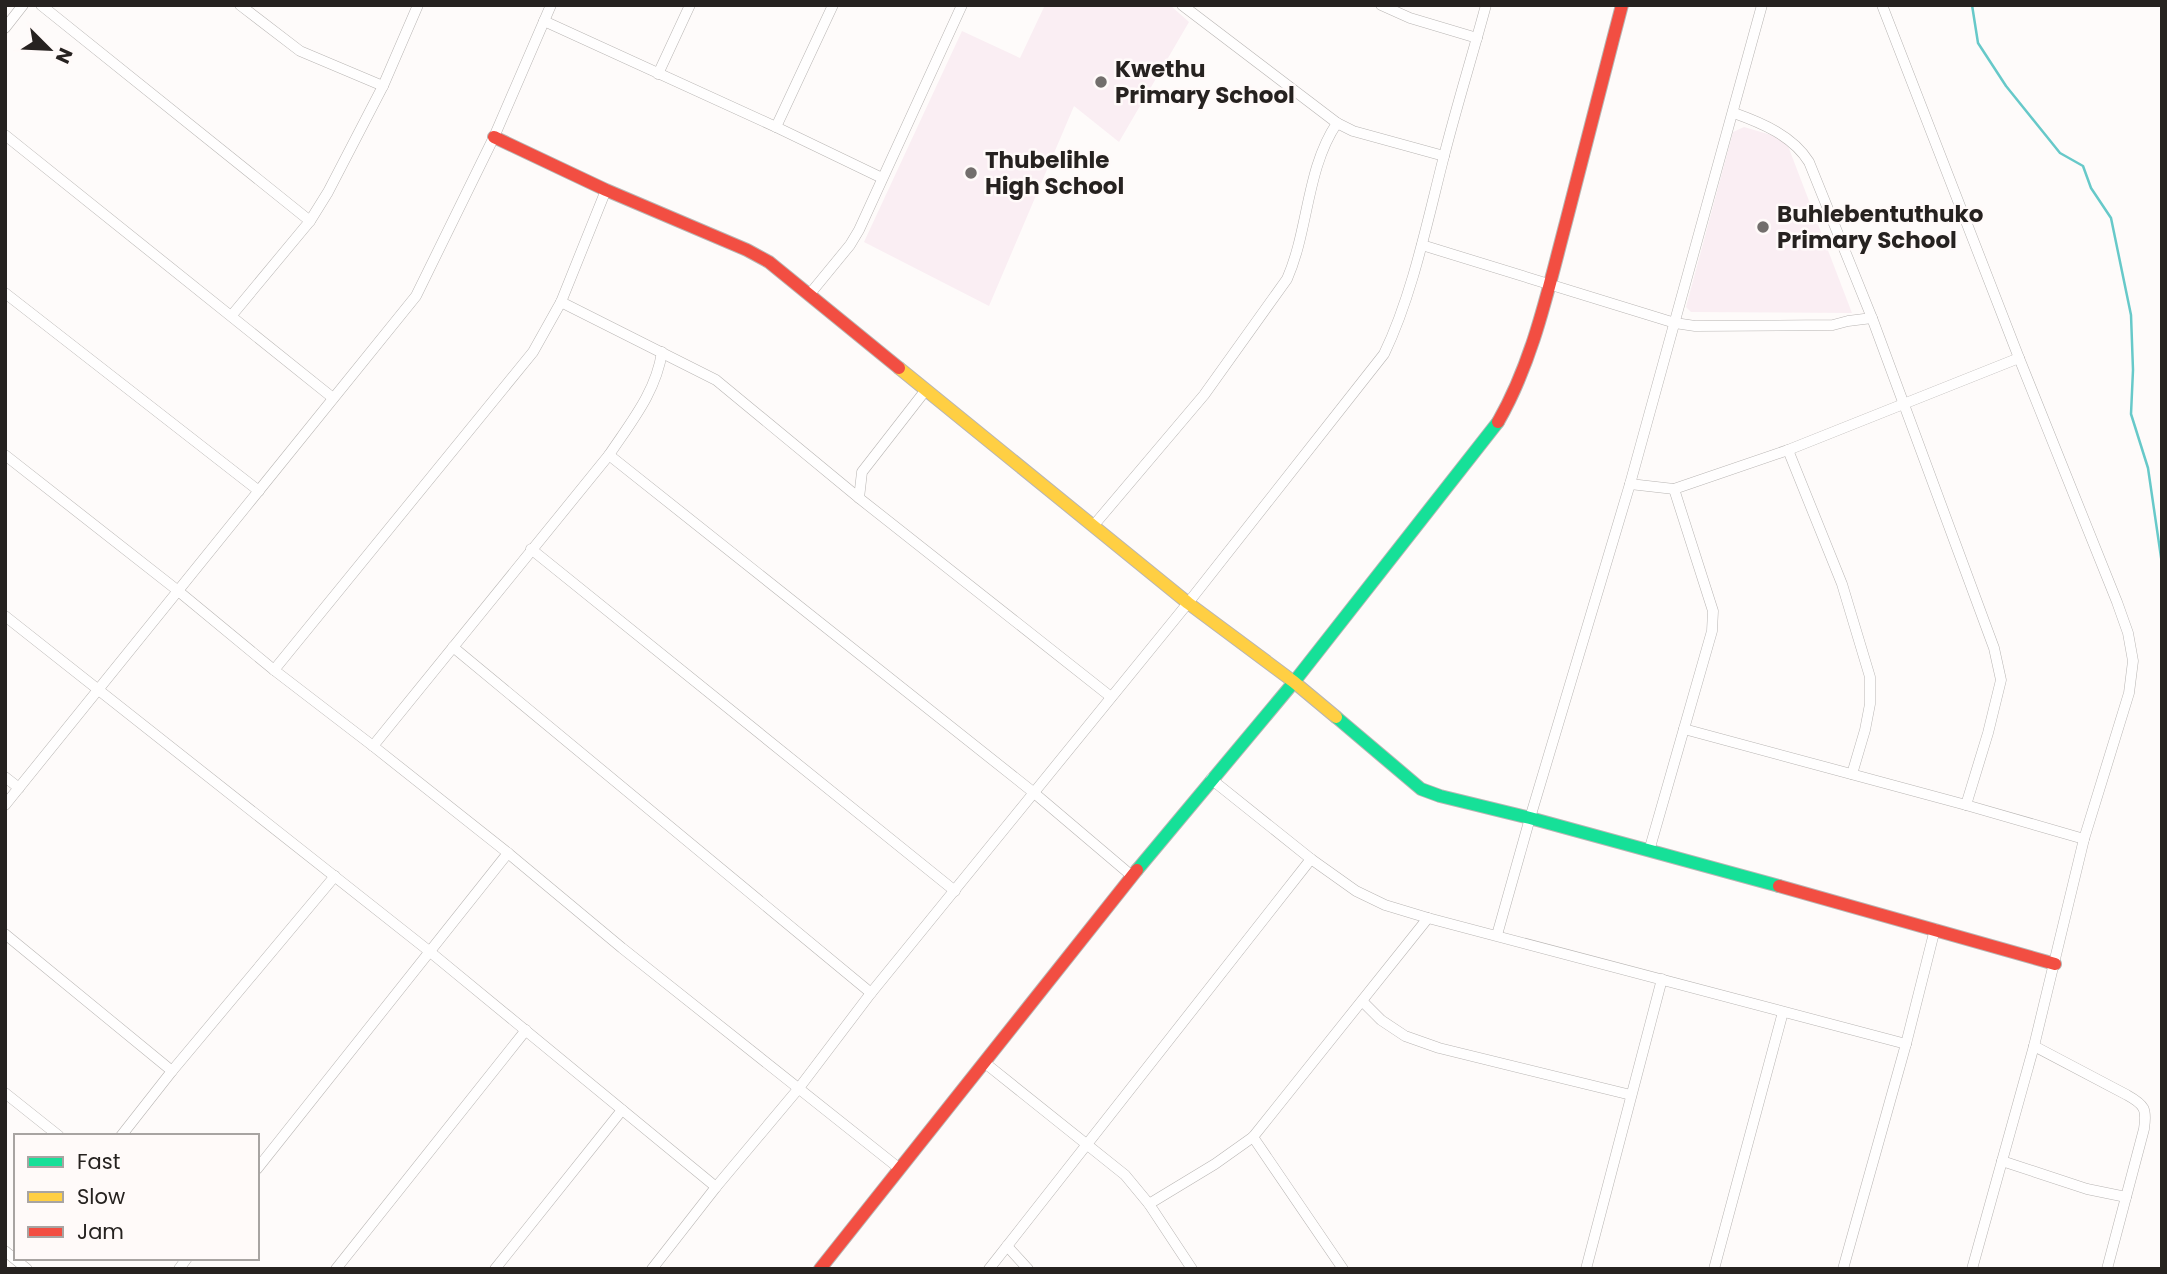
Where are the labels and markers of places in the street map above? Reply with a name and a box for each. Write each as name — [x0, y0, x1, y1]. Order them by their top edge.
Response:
place label: Kwethu Primary School — [1115, 53, 1295, 111]
marker: Kwethu Primary School — [1093, 74, 1109, 90]
place label: Thubelihle High School — [985, 144, 1124, 202]
marker: Thubelihle High School — [963, 165, 979, 181]
place label: Buhlebentuthuko Primary School — [1777, 198, 1983, 256]
marker: Buhlebentuthuko Primary School — [1755, 219, 1771, 235]

